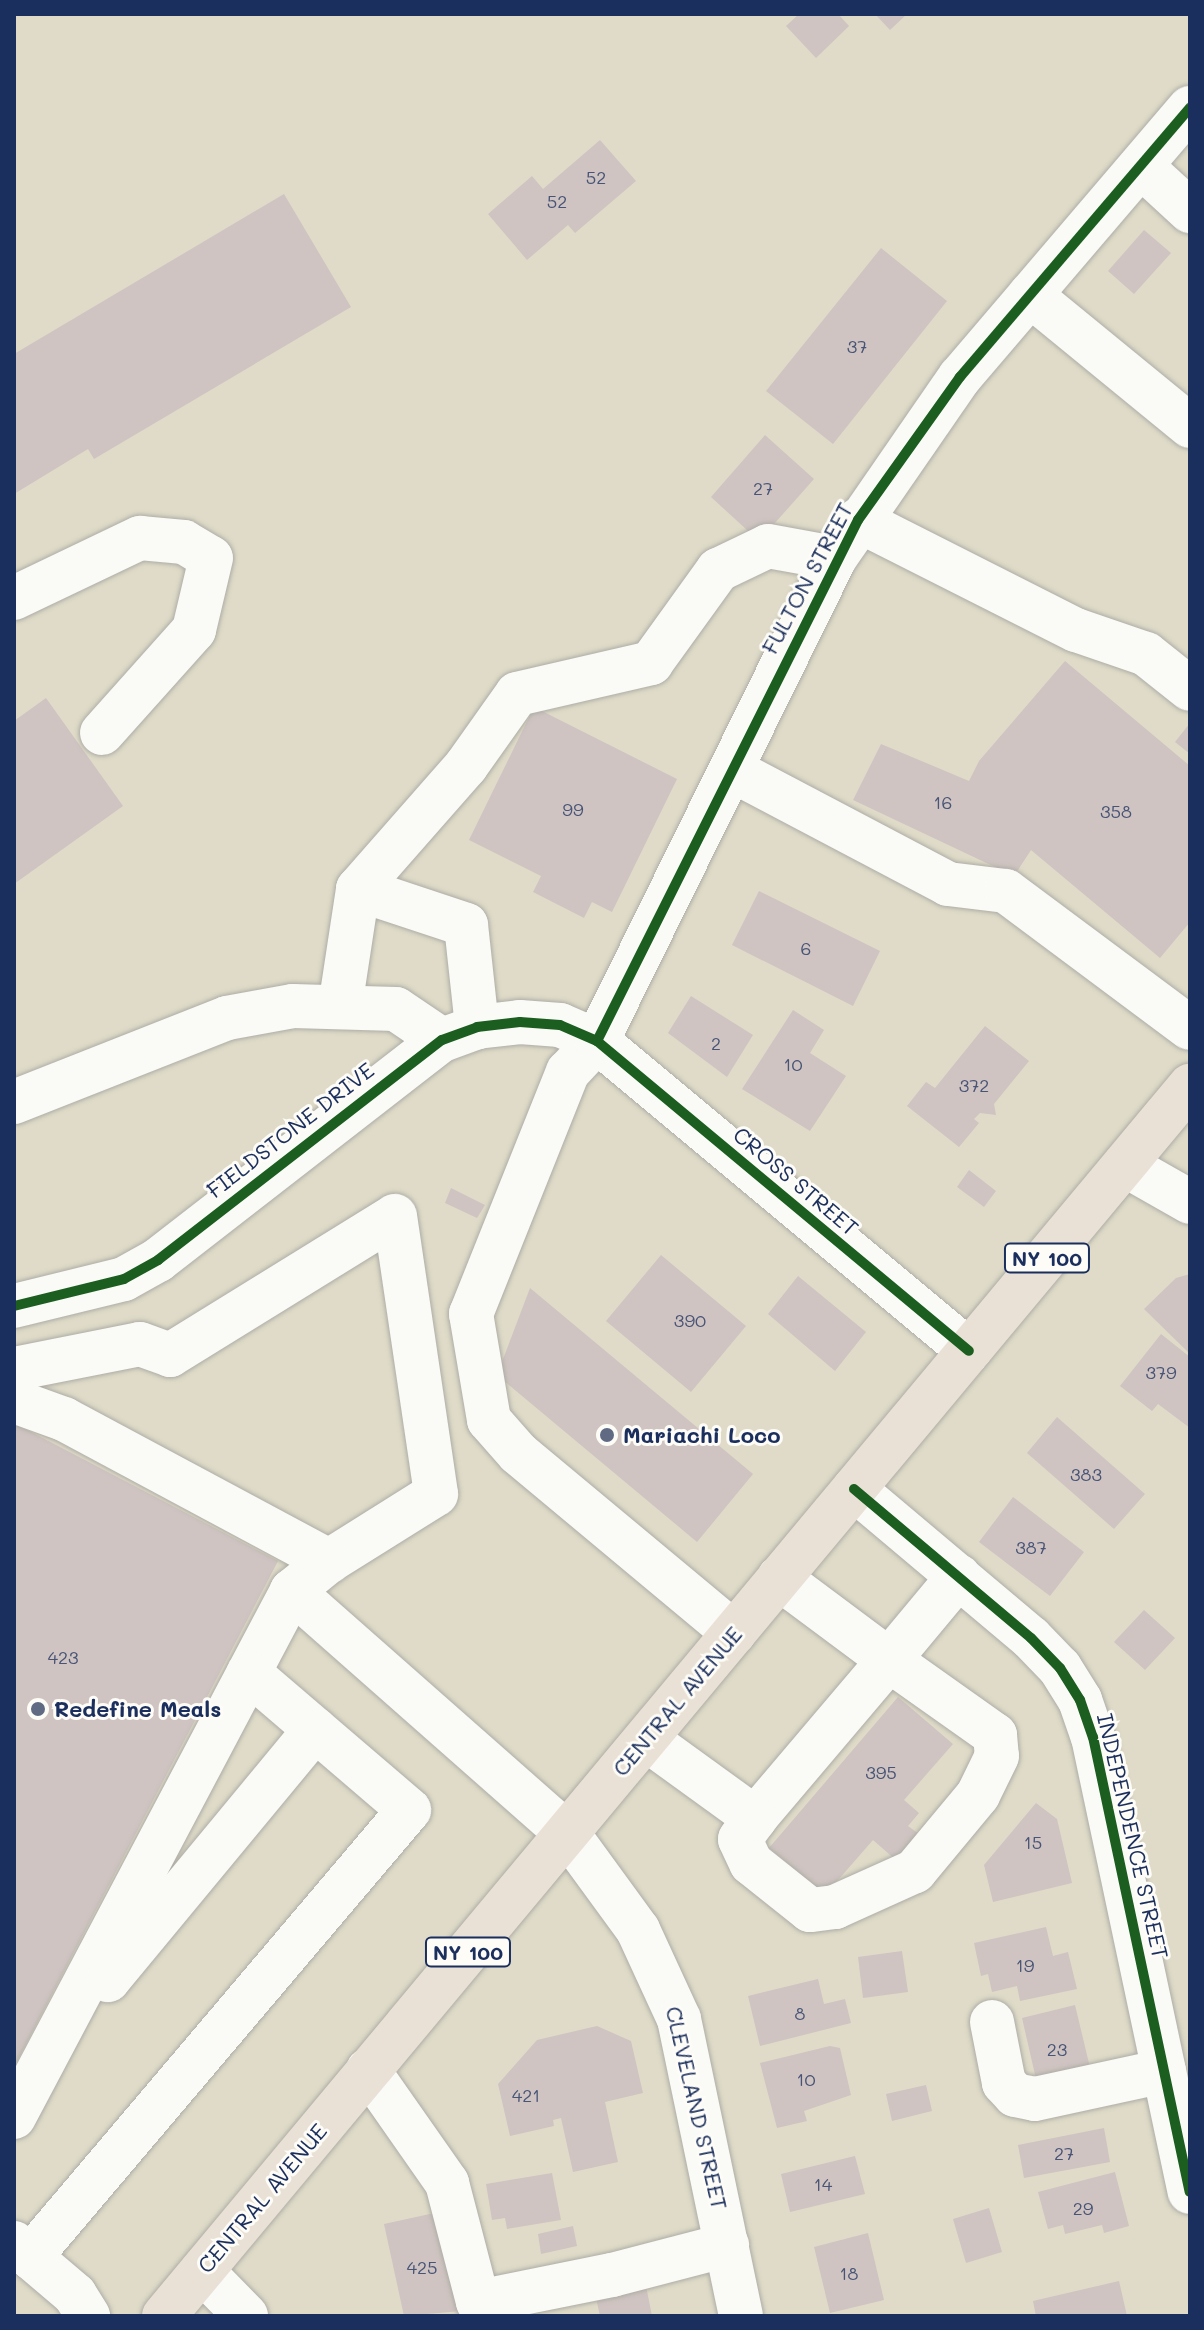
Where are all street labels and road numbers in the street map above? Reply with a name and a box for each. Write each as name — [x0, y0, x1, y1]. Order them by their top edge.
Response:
street label: FULTON STREET — [756, 498, 858, 658]
street label: FIELDSTONE DRIVE — [201, 1057, 379, 1203]
street label: CROSS STREET — [728, 1121, 864, 1241]
road number: NY 100 — [1003, 1242, 1091, 1274]
street label: CENTRAL AVENUE — [607, 1621, 747, 1781]
street label: INDEPENDENCE STREET — [1092, 1711, 1174, 1961]
road number: NY 100 — [424, 1936, 512, 1968]
street label: CLEVELAND STREET — [661, 2004, 733, 2212]
street label: CENTRAL AVENUE — [192, 2118, 332, 2278]

